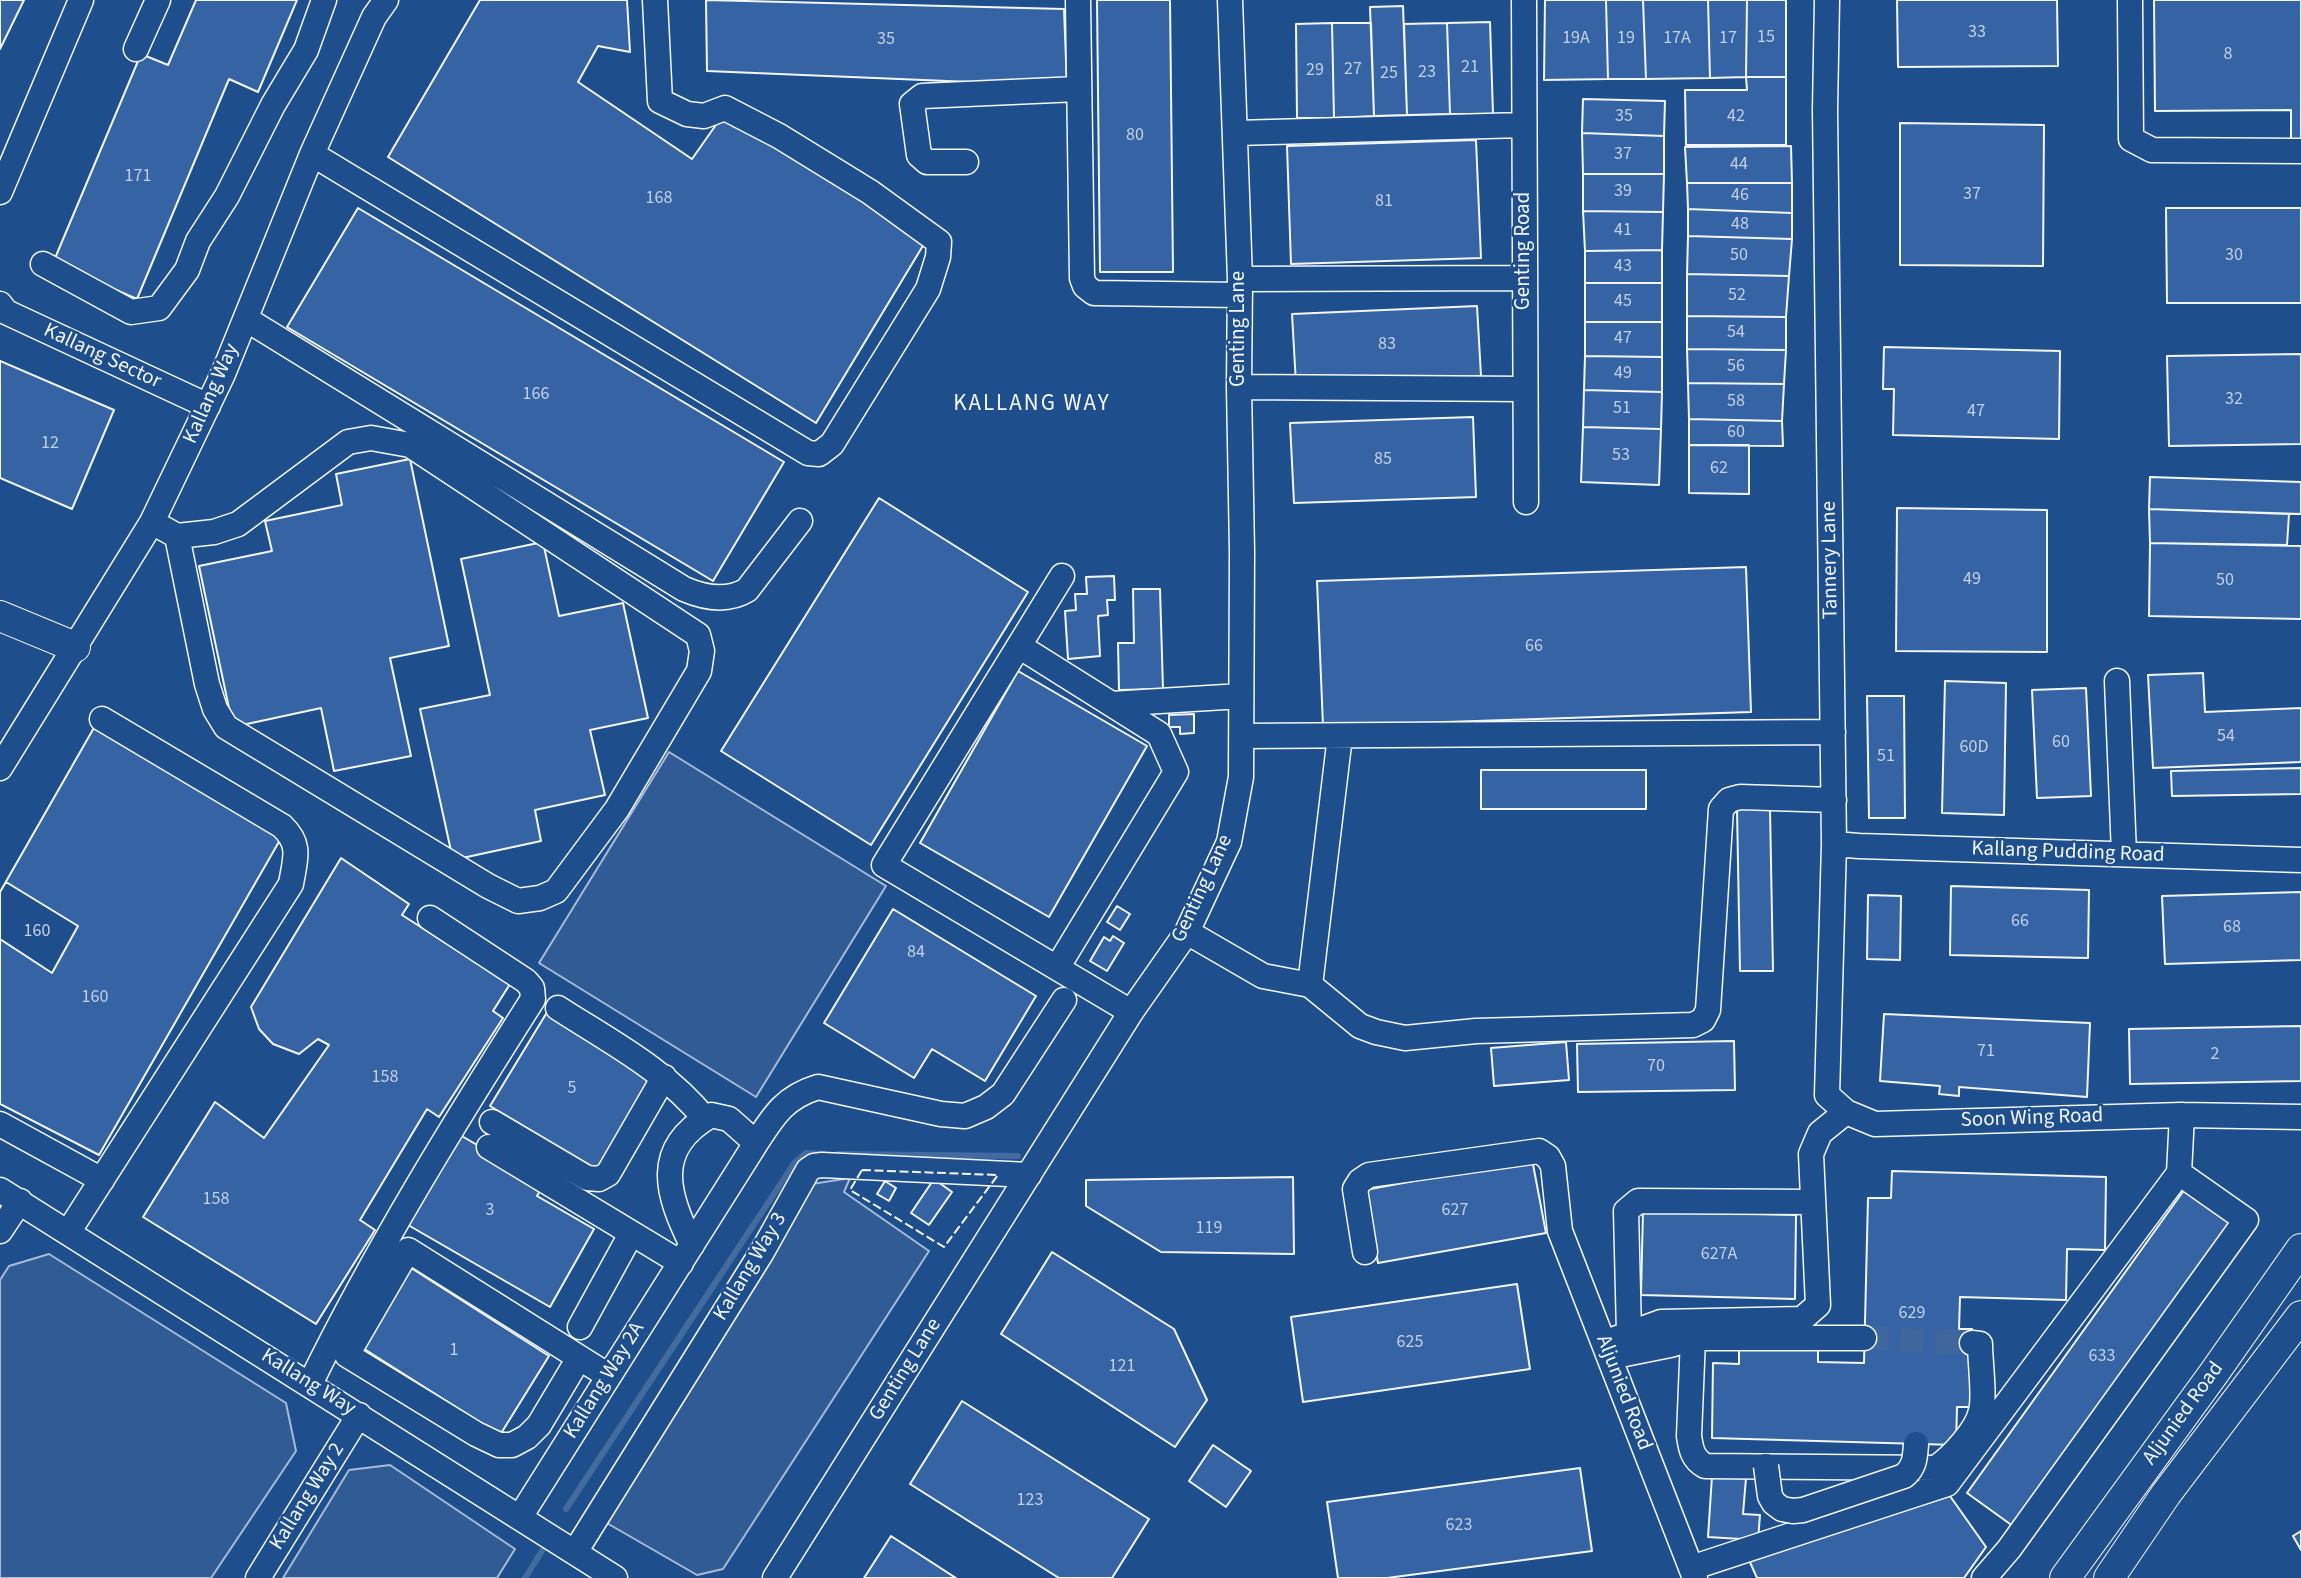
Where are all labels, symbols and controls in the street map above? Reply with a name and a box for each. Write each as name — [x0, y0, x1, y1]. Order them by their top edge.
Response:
house number: 33 — [1968, 22, 1986, 44]
house number: 15 — [1757, 27, 1775, 49]
house number: 19A — [1562, 28, 1590, 50]
house number: 19 — [1617, 28, 1635, 50]
house number: 17A — [1663, 28, 1691, 50]
house number: 17 — [1719, 28, 1737, 50]
house number: 35 — [877, 29, 895, 51]
house number: 8 — [2224, 44, 2232, 66]
house number: 21 — [1461, 57, 1479, 79]
house number: 27 — [1344, 59, 1362, 81]
house number: 29 — [1306, 60, 1324, 82]
house number: 23 — [1418, 62, 1436, 84]
house number: 25 — [1380, 63, 1398, 85]
house number: 35 — [1615, 106, 1633, 128]
house number: 42 — [1727, 106, 1745, 128]
house number: 80 — [1126, 125, 1144, 147]
house number: 37 — [1614, 144, 1632, 166]
house number: 44 — [1730, 154, 1748, 176]
house number: 171 — [125, 166, 151, 188]
house number: 39 — [1614, 181, 1632, 203]
house number: 37 — [1963, 184, 1981, 206]
house number: 46 — [1731, 185, 1749, 207]
house number: 168 — [646, 188, 672, 210]
house number: 81 — [1375, 191, 1393, 213]
street label: Genting Road — [1511, 192, 1537, 310]
house number: 48 — [1731, 214, 1749, 236]
house number: 41 — [1614, 220, 1632, 242]
house number: 50 — [1730, 245, 1748, 267]
house number: 30 — [2225, 245, 2243, 267]
house number: 43 — [1614, 256, 1632, 278]
street label: Genting Lane — [1226, 271, 1252, 387]
house number: 52 — [1728, 285, 1746, 307]
house number: 45 — [1614, 291, 1632, 313]
street label: Kallang Sector — [39, 319, 165, 395]
house number: 54 — [1727, 322, 1745, 344]
house number: 47 — [1614, 328, 1632, 350]
house number: 83 — [1378, 334, 1396, 356]
street label: Kallang Way — [179, 340, 245, 448]
house number: 56 — [1727, 356, 1745, 378]
house number: 49 — [1614, 363, 1632, 385]
house number: 166 — [523, 384, 549, 406]
house number: 32 — [2225, 389, 2243, 411]
district label: KALLANG WAY — [955, 391, 1109, 419]
house number: 58 — [1727, 391, 1745, 413]
house number: 51 — [1613, 398, 1631, 420]
house number: 47 — [1967, 401, 1985, 423]
house number: 60 — [1727, 422, 1745, 444]
house number: 12 — [41, 433, 59, 455]
house number: 53 — [1612, 445, 1630, 467]
house number: 85 — [1374, 449, 1392, 471]
house number: 62 — [1710, 458, 1728, 480]
street label: Tannery Lane — [1817, 501, 1845, 619]
house number: 49 — [1963, 569, 1981, 591]
house number: 50 — [2216, 570, 2234, 592]
house number: 66 — [1525, 636, 1543, 658]
house number: 54 — [2217, 726, 2235, 748]
house number: 60 — [2052, 732, 2070, 754]
house number: 60D — [1960, 737, 1988, 759]
house number: 51 — [1877, 746, 1895, 768]
street label: Genting Lane — [1167, 831, 1239, 947]
street label: Kallang Pudding Road — [1971, 837, 2165, 869]
house number: 66 — [2011, 911, 2029, 933]
house number: 68 — [2223, 917, 2241, 939]
house number: 160 — [24, 921, 50, 943]
house number: 84 — [907, 942, 925, 964]
house number: 160 — [82, 987, 108, 1009]
house number: 71 — [1977, 1041, 1995, 1063]
house number: 2 — [2211, 1044, 2219, 1066]
house number: 70 — [1647, 1056, 1665, 1078]
house number: 158 — [372, 1067, 398, 1089]
house number: 5 — [568, 1078, 576, 1100]
street label: Soon Wing Road — [1960, 1104, 2104, 1134]
house number: 158 — [203, 1189, 229, 1211]
house number: 3 — [486, 1200, 494, 1222]
house number: 627 — [1442, 1200, 1468, 1222]
street label: Kallang Way 3 — [709, 1208, 793, 1326]
house number: 119 — [1196, 1218, 1222, 1240]
house number: 627A — [1701, 1244, 1737, 1266]
house number: 629 — [1899, 1303, 1925, 1325]
street label: Genting Lane — [865, 1314, 947, 1426]
street label: Kallang Way 2A — [559, 1318, 651, 1444]
house number: 625 — [1397, 1332, 1423, 1354]
street label: Aljunied Road — [1589, 1332, 1657, 1454]
house number: 1 — [450, 1340, 458, 1362]
street label: Kallang Way — [256, 1344, 360, 1422]
house number: 633 — [2089, 1346, 2115, 1368]
house number: 121 — [1109, 1356, 1135, 1378]
street label: Aljunied Road — [2138, 1357, 2230, 1471]
street label: Kallang Way 2 — [265, 1439, 351, 1555]
house number: 123 — [1017, 1490, 1043, 1512]
house number: 623 — [1446, 1515, 1472, 1537]

